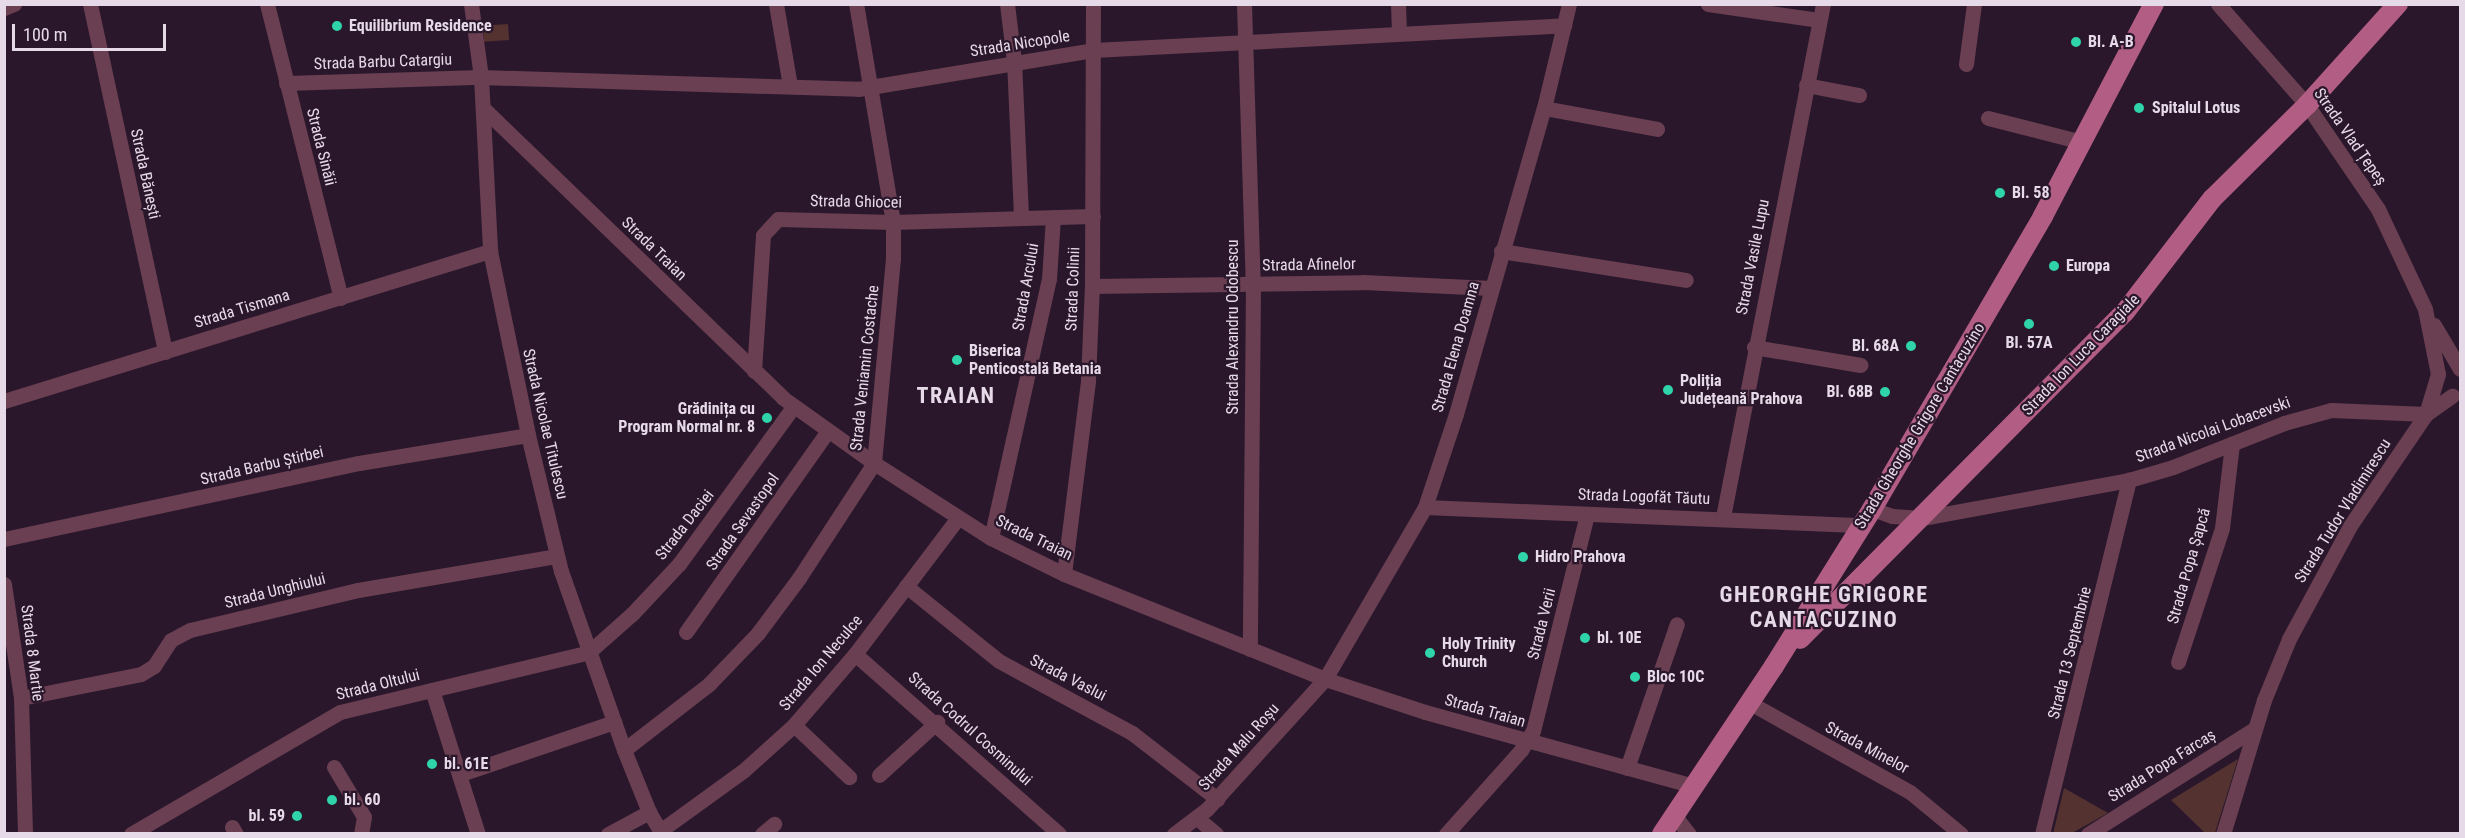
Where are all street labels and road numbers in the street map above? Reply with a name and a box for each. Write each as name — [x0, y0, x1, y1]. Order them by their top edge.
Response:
street label: Strada Nicopole — [969, 27, 1071, 61]
street label: Strada Barbu Catargiu — [314, 50, 452, 74]
street label: Strada Vlad Țepeș — [2309, 85, 2391, 189]
street label: Strada Sinăii — [302, 106, 340, 188]
street label: Strada Bănești — [126, 127, 164, 221]
street label: Strada Ghiocei — [810, 192, 902, 212]
street label: Strada Vasile Lupu — [1732, 198, 1774, 316]
street label: Strada Traian — [617, 213, 691, 285]
street label: Strada Alexandru Odobescu — [1223, 240, 1243, 414]
street label: Strada Arcului — [1009, 242, 1043, 332]
street label: Strada Colinii — [1062, 247, 1084, 331]
street label: Strada Afinelor — [1262, 255, 1356, 275]
street label: Strada Elena Doamna — [1428, 279, 1484, 415]
street label: Strada Veniamin Costache — [847, 284, 883, 452]
street label: Strada Tismana — [192, 285, 292, 333]
street label: Strada Ion Luca Caragiale — [2018, 290, 2144, 420]
street label: Strada Gheorghe Grigore Cantacuzino — [1851, 319, 1989, 533]
street label: Strada Nicolae Titulescu — [518, 347, 572, 501]
street label: Strada Nicolai Lobacevski — [2133, 393, 2293, 467]
street label: Strada Tudor Vladimirescu — [2291, 435, 2395, 587]
street label: Strada Barbu Știrbei — [199, 443, 325, 489]
street label: Strada Sevastopol — [702, 470, 784, 574]
street label: Strada Logofăt Tăutu — [1577, 485, 1711, 509]
street label: Strada Daciei — [652, 486, 718, 564]
street label: Strada Popa Șapcă — [2163, 506, 2215, 626]
street label: Strada Traian — [992, 511, 1076, 565]
street label: Strada Unghiului — [223, 569, 327, 613]
street label: Strada 13 Septembrie — [2044, 585, 2096, 721]
street label: Strada Verii — [1524, 586, 1560, 662]
street label: Strada 8 Martie — [17, 604, 47, 702]
street label: Strada Ion Neculce — [775, 611, 867, 715]
street label: Strada Vaslui — [1027, 651, 1109, 705]
street label: Strada Oltului — [334, 665, 422, 705]
street label: Strada Codrul Cosminului — [904, 668, 1036, 790]
street label: Strada Traian — [1442, 690, 1528, 732]
street label: Strada Malu Roșu — [1195, 699, 1283, 795]
street label: Strada Minelor — [1822, 718, 1912, 778]
street label: Strada Popa Farcaș — [2105, 725, 2219, 807]

